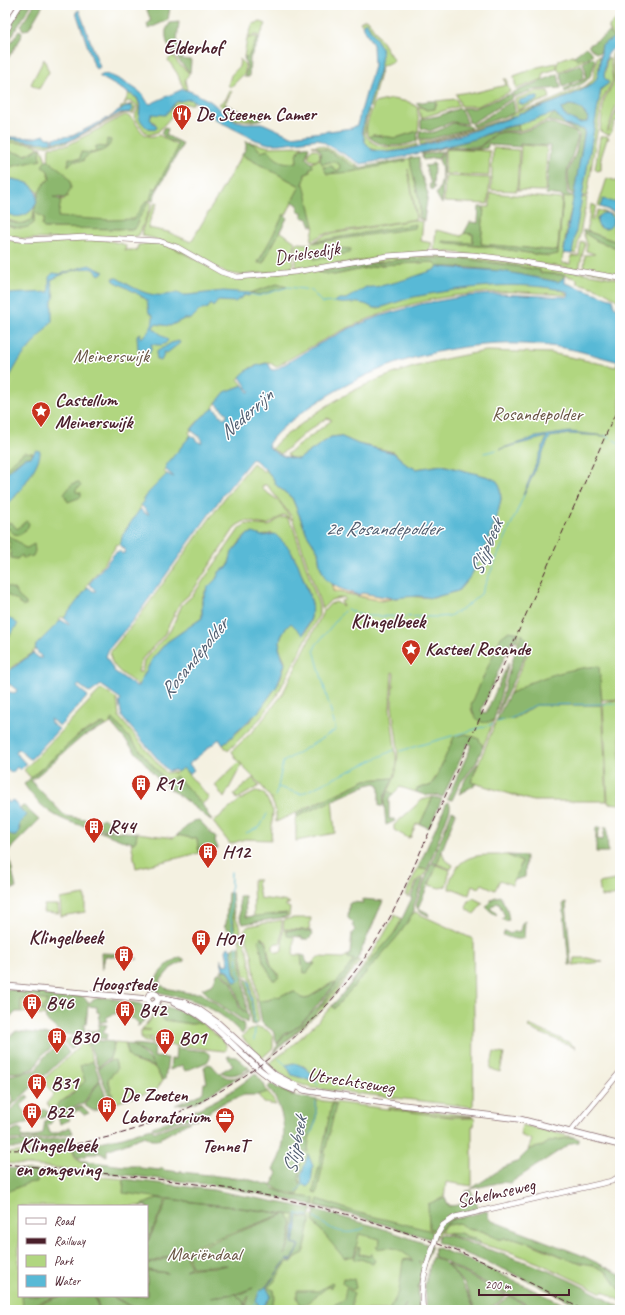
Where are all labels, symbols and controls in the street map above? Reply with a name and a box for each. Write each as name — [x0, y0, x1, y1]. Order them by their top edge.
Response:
district label: Elderhof — [164, 35, 227, 60]
place label: De Steenen Camer — [196, 102, 318, 126]
restaurant icon: De Steenen Camer — [171, 103, 193, 131]
street label: Drielsedijk — [273, 236, 343, 270]
park label: Meinerswijk — [73, 344, 151, 368]
water label: Nederrijn — [214, 382, 280, 445]
place label: Castellum Meinerswijk — [55, 388, 134, 434]
place icon: Castellum Meinerswijk — [30, 400, 52, 428]
park label: Rosandepolder — [492, 402, 584, 426]
water label: Slijpbeek — [463, 512, 510, 579]
water label: 2e Rosandepolder — [325, 516, 445, 541]
district label: Klingelbeek — [351, 609, 427, 634]
water label: Rosandepolder — [154, 610, 236, 703]
place label: Kasteel Rosande — [425, 637, 532, 661]
place icon: Kasteel Rosande — [400, 638, 422, 666]
place label: R11 — [155, 772, 185, 796]
building icon: R11 — [130, 773, 152, 801]
place label: R44 — [108, 815, 138, 839]
building icon: R44 — [83, 816, 105, 844]
place label: H12 — [222, 840, 252, 864]
building icon: H12 — [197, 841, 219, 869]
district label: Klingelbeek — [29, 925, 105, 950]
place label: H01 — [215, 927, 245, 951]
building icon: H01 — [190, 928, 212, 956]
building icon: Hoogstede — [113, 944, 135, 972]
place label: Hoogstede — [92, 972, 158, 996]
place label: B46 — [46, 991, 75, 1015]
building icon: B46 — [21, 992, 43, 1020]
place label: B42 — [139, 998, 168, 1022]
building icon: B42 — [114, 999, 136, 1027]
place label: B30 — [71, 1025, 100, 1049]
building icon: B30 — [46, 1026, 68, 1054]
place label: B01 — [179, 1026, 208, 1050]
building icon: B01 — [154, 1027, 176, 1055]
street label: Utrechtseweg — [306, 1062, 397, 1100]
place label: B31 — [51, 1071, 80, 1095]
building icon: B31 — [26, 1072, 48, 1100]
place label: De Zoeten Laboratorium — [121, 1083, 211, 1129]
building icon: De Zoeten Laboratorium — [96, 1095, 118, 1123]
place label: B22 — [46, 1100, 75, 1124]
building icon: B22 — [21, 1101, 43, 1129]
office icon: TenneT — [214, 1106, 236, 1134]
water label: Slijpbeek — [277, 1111, 313, 1176]
district label: Klingelbeek en omgeving — [15, 1132, 103, 1182]
place label: TenneT — [202, 1134, 253, 1158]
street label: Schelmseweg — [454, 1172, 539, 1214]
legend — [18, 1205, 148, 1297]
text: Road — [54, 1213, 76, 1229]
text: Railway — [54, 1233, 86, 1249]
park label: Mariëndaal — [167, 1242, 245, 1266]
text: Park — [54, 1253, 75, 1269]
scale bar — [479, 1271, 569, 1297]
text: Water — [54, 1273, 82, 1289]
text: 200 m — [485, 1277, 512, 1293]

